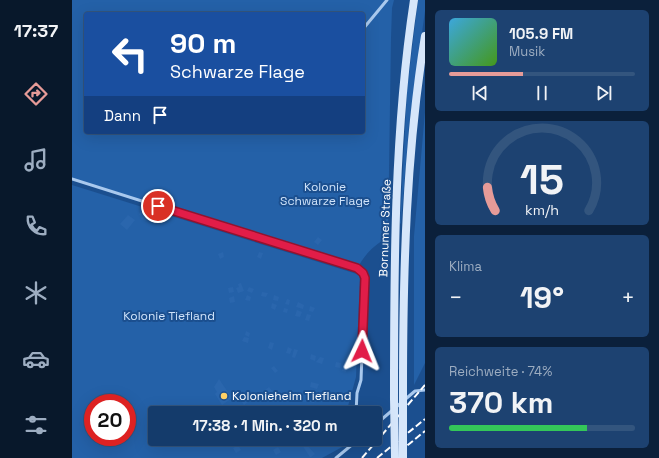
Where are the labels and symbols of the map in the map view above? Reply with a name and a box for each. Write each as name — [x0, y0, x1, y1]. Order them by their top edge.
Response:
park label: Kolonie Schwarze Flage — [280, 179, 370, 209]
street label: Bornumer Straße — [375, 179, 395, 277]
pin — [141, 189, 175, 223]
park label: Kolonie Tiefland — [123, 308, 215, 324]
position arrow — [341, 330, 383, 372]
place label: Kolonieheim Tiefland — [232, 388, 351, 404]
marker: Kolonieheim Tiefland — [219, 391, 229, 401]
speed limit sign: 20 — [84, 394, 136, 446]

